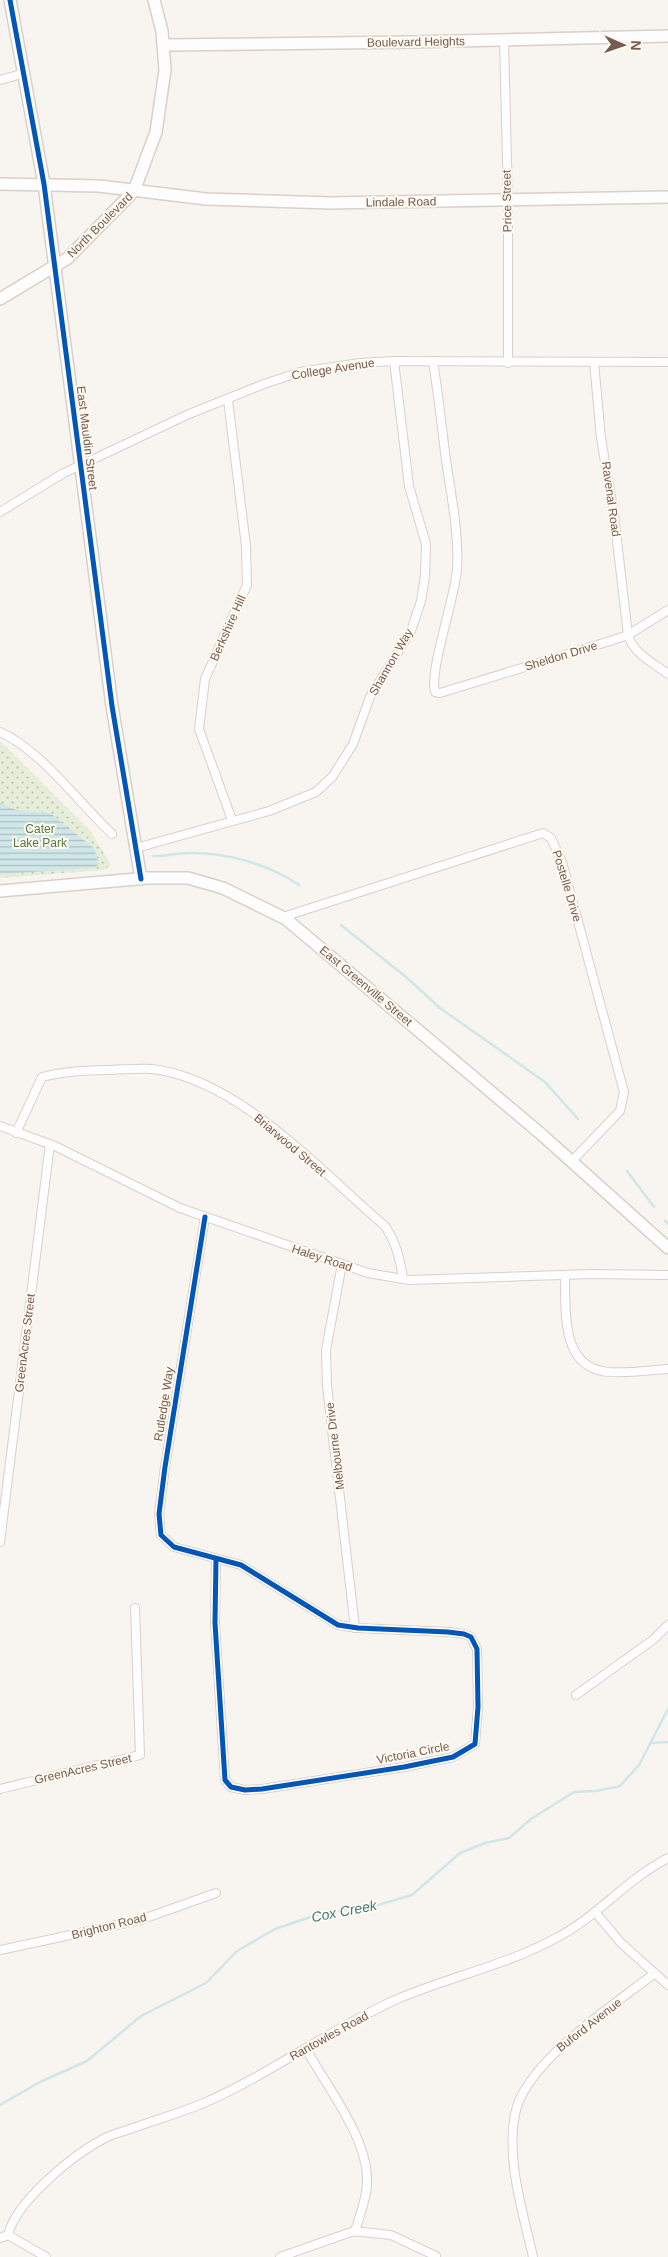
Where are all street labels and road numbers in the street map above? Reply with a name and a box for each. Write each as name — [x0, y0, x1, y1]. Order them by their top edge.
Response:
street label: Boulevard Heights — [367, 34, 465, 50]
street label: Price Street — [499, 169, 515, 232]
street label: North Boulevard — [64, 189, 136, 261]
street label: Lindale Road — [366, 194, 436, 210]
street label: College Avenue — [290, 355, 376, 382]
street label: East Mauldin Street — [74, 385, 100, 491]
street label: Ravenal Road — [599, 460, 623, 538]
street label: Berkshire Hill — [207, 593, 249, 663]
street label: Shannon Way — [366, 626, 416, 698]
street label: Sheldon Drive — [523, 638, 599, 674]
street label: Postelle Drive — [549, 849, 585, 924]
street label: East Greenville Street — [317, 943, 416, 1029]
street label: Briarwood Street — [251, 1111, 329, 1180]
street label: Haley Road — [290, 1242, 354, 1274]
street label: GreenAcres Street — [12, 1292, 38, 1393]
street label: Rutledge Way — [151, 1366, 177, 1442]
street label: Melbourne Drive — [323, 1401, 347, 1491]
street label: Victoria Circle — [375, 1739, 451, 1767]
street label: GreenAcres Street — [33, 1751, 134, 1787]
street label: Brighton Road — [70, 1910, 148, 1942]
street label: Buford Avenue — [554, 1995, 624, 2055]
street label: Rantowles Road — [287, 2009, 371, 2063]

